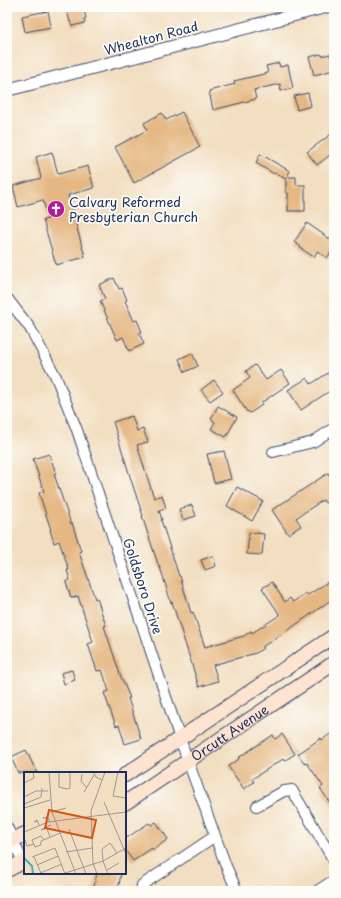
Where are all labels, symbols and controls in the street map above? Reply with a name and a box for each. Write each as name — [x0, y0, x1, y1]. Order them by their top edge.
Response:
street label: Whealton Road — [102, 16, 200, 59]
place label: Calvary Reformed Presbyterian Church — [69, 192, 198, 226]
church icon: Calvary Reformed Presbyterian Church — [46, 199, 66, 219]
street label: Goldsboro Drive — [119, 535, 168, 636]
street label: Orcutt Avenue — [187, 700, 272, 765]
inset map — [24, 772, 126, 874]

